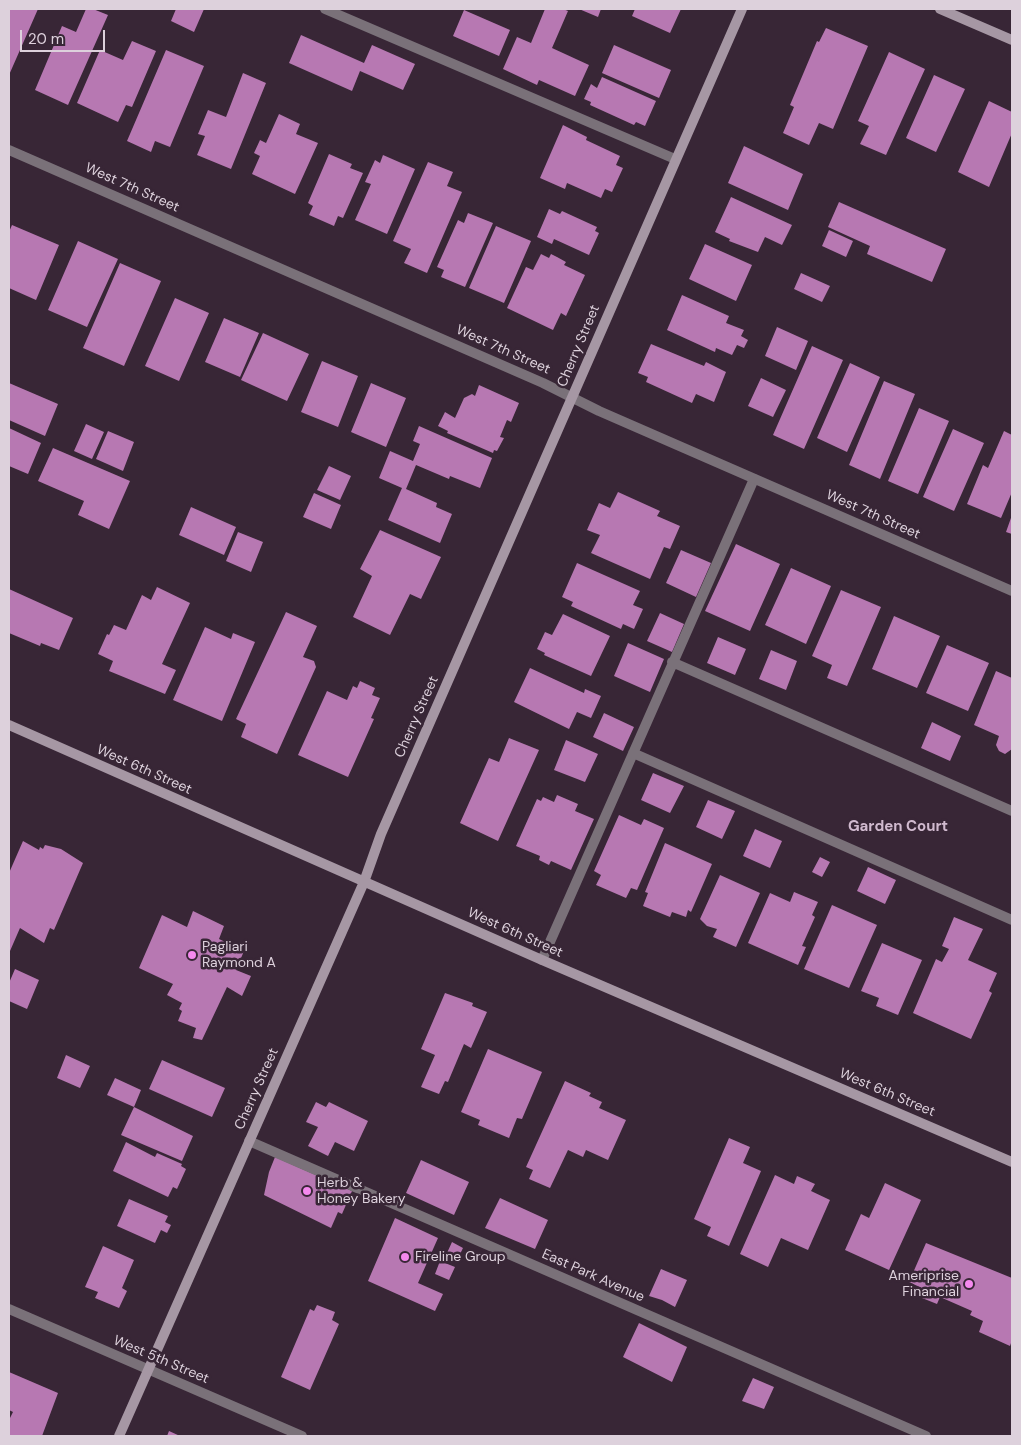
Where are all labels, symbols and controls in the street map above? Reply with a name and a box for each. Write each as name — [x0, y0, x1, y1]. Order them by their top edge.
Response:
scale bar — [22, 20, 108, 52]
text: 20 m — [28, 29, 64, 49]
street label: West 7th Street — [82, 160, 182, 216]
street label: Cherry Street — [554, 302, 604, 390]
street label: West 7th Street — [453, 322, 553, 378]
street label: West 7th Street — [823, 487, 923, 543]
street label: Cherry Street — [392, 674, 442, 760]
street label: West 6th Street — [94, 741, 194, 799]
district label: Garden Court — [848, 818, 948, 836]
street label: West 6th Street — [465, 904, 565, 962]
place label: Pagliari Raymond A — [202, 939, 276, 972]
marker: Pagliari Raymond A — [186, 949, 198, 961]
street label: Cherry Street — [232, 1046, 282, 1132]
street label: West 6th Street — [837, 1065, 937, 1121]
place label: Herb & Honey Bakery — [317, 1175, 406, 1208]
marker: Herb & Honey Bakery — [301, 1185, 313, 1197]
street label: East Park Avenue — [539, 1246, 647, 1306]
place label: Fireline Group — [415, 1249, 506, 1265]
marker: Fireline Group — [399, 1251, 411, 1263]
place label: Ameriprise Financial — [888, 1268, 959, 1300]
marker: Ameriprise Financial — [963, 1278, 975, 1290]
street label: West 5th Street — [111, 1332, 211, 1388]

